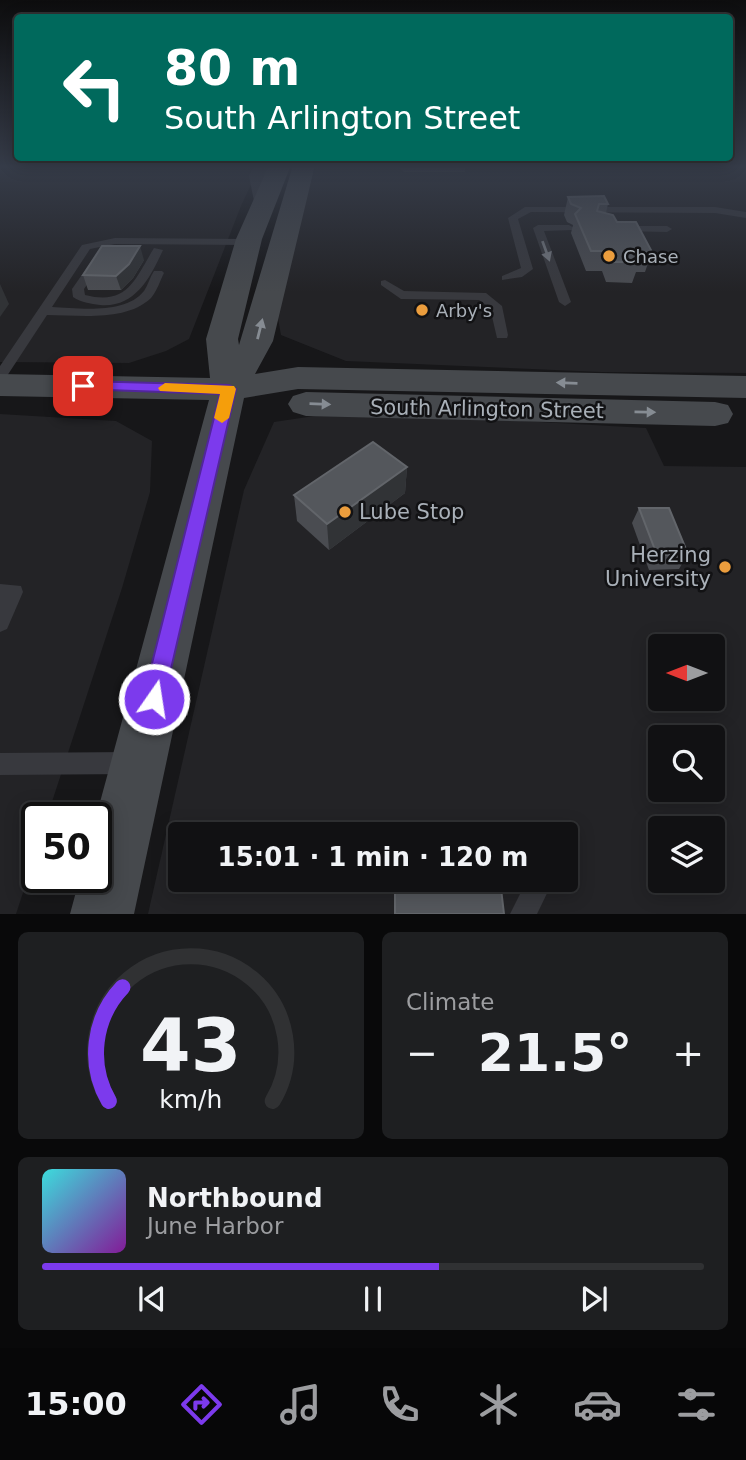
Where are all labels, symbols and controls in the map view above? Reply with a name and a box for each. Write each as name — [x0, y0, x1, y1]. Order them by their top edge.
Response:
text: 80 m — [164, 40, 300, 97]
icon: left — [49, 42, 140, 133]
text: South Arlington Street — [164, 99, 520, 137]
one-way arrow — [541, 240, 552, 261]
place label: Chase — [623, 246, 678, 267]
marker: Chase — [601, 248, 617, 264]
place label: Arby's — [436, 300, 492, 321]
marker: Arby's — [414, 302, 430, 318]
one-way arrow — [255, 318, 266, 340]
pin — [53, 356, 113, 416]
icon: arrive — [64, 367, 102, 405]
one-way arrow — [556, 377, 578, 389]
street label: South Arlington Street — [370, 395, 604, 423]
one-way arrow — [309, 399, 331, 410]
one-way arrow — [634, 407, 656, 418]
place label: Lube Stop — [359, 500, 464, 524]
marker: Lube Stop — [337, 504, 353, 520]
place label: Herzing University — [605, 543, 711, 591]
marker: Herzing University — [717, 559, 733, 575]
north arrow — [648, 634, 724, 710]
map controls — [648, 634, 725, 893]
position arrow — [117, 662, 191, 736]
button: search — [648, 725, 725, 802]
speed limit sign: 50 — [21, 802, 112, 893]
button: layers — [648, 816, 725, 893]
text: 15:01 · 1 min · 120 m — [218, 842, 528, 872]
text: Climate — [406, 989, 495, 1015]
text: 43 — [140, 1004, 242, 1089]
text: 21.5° — [478, 1023, 632, 1083]
text: − — [406, 1031, 438, 1075]
text: + — [672, 1031, 704, 1075]
text: km/h — [159, 1085, 223, 1114]
text: Northbound — [147, 1183, 323, 1213]
text: June Harbor — [147, 1213, 283, 1239]
icon: previous — [133, 1280, 171, 1318]
icon: pause — [354, 1280, 392, 1318]
icon: next — [575, 1280, 613, 1318]
icon: directions — [177, 1380, 226, 1429]
icon: music — [276, 1380, 325, 1429]
icon: phone — [375, 1380, 424, 1429]
icon: climate — [474, 1380, 523, 1429]
icon: car — [573, 1380, 622, 1429]
icon: filters — [672, 1380, 721, 1429]
text: 15:00 — [25, 1385, 127, 1423]

